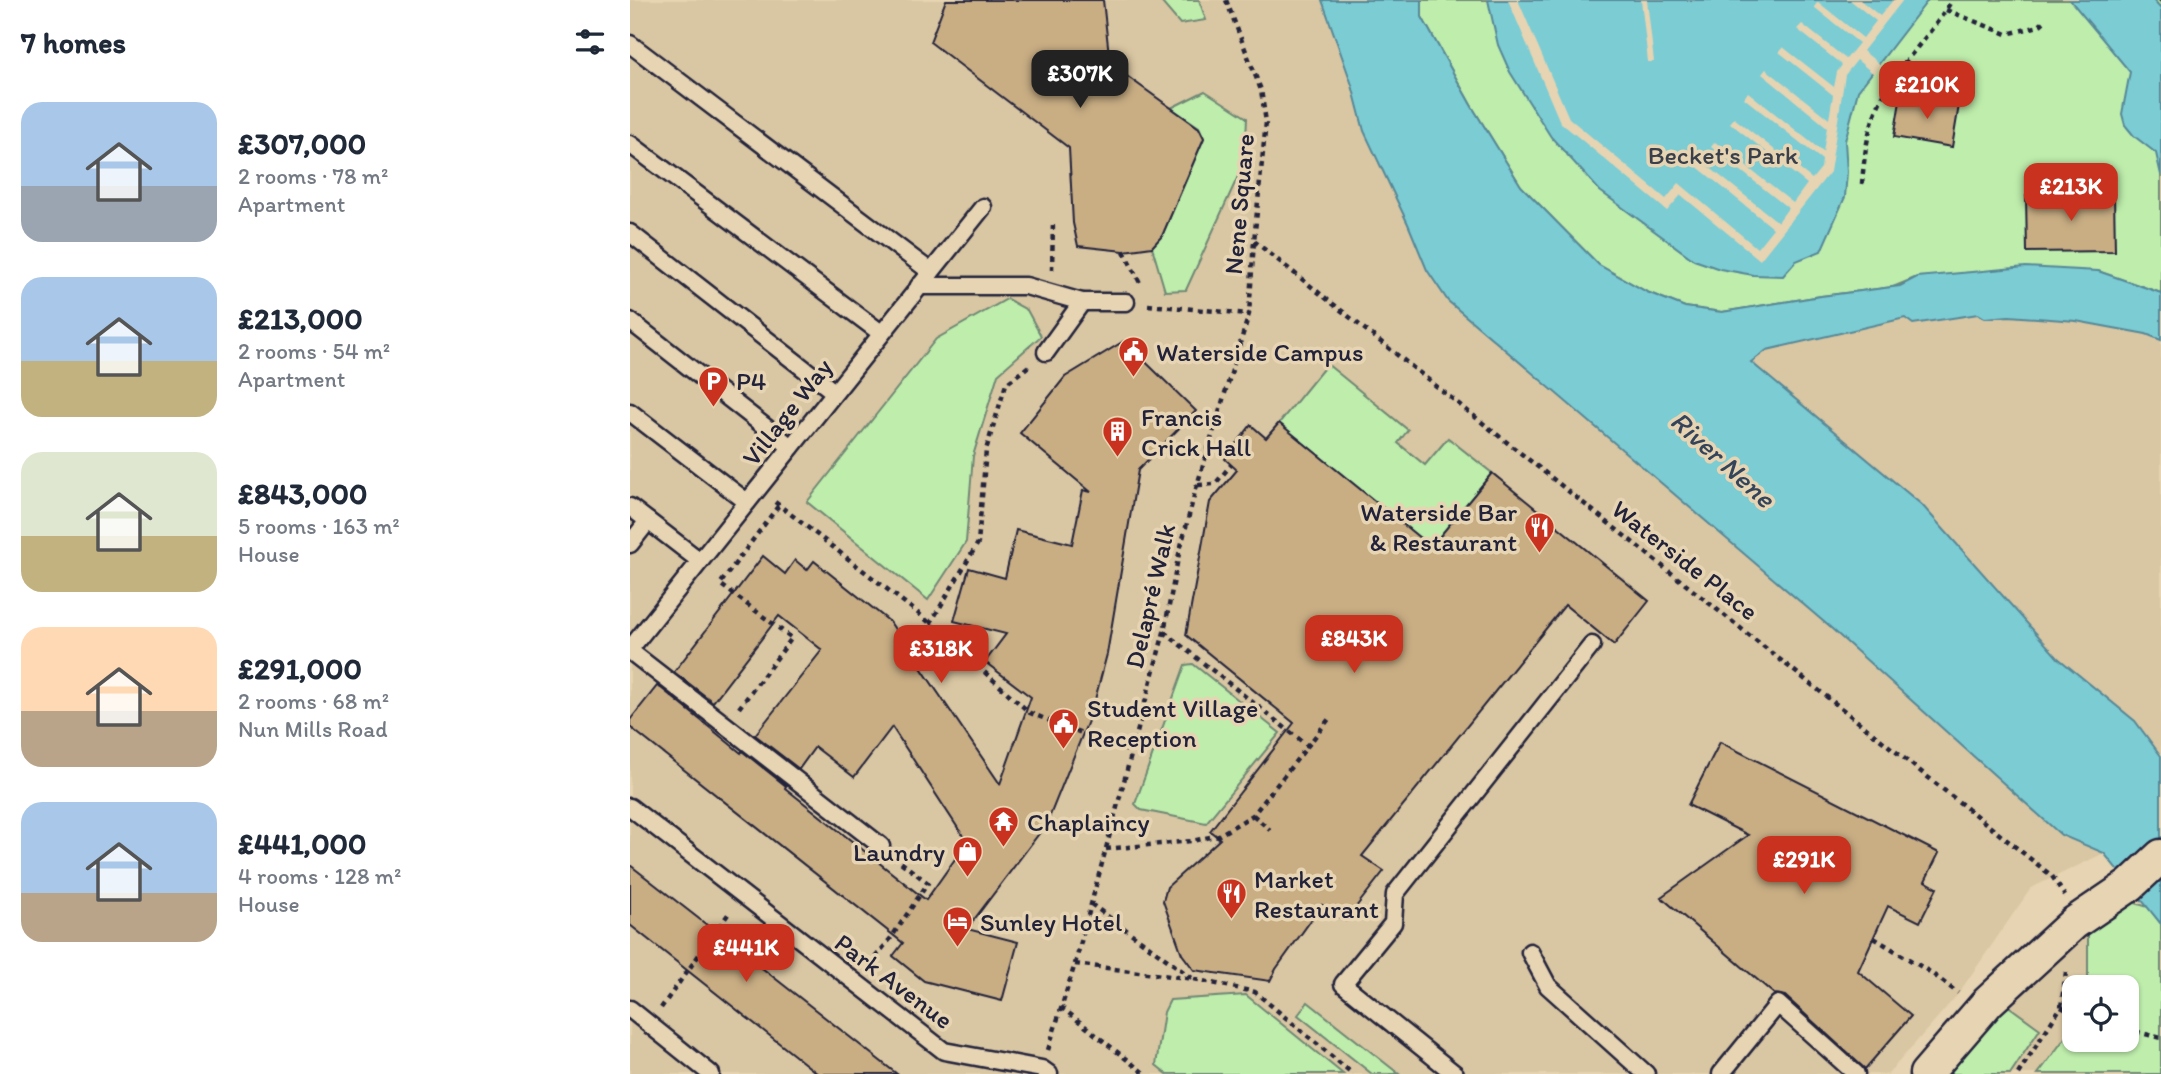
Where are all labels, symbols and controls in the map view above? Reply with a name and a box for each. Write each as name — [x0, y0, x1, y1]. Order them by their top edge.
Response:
icon: filters — [571, 23, 609, 61]
text: 7 homes — [21, 24, 126, 61]
pin: £307K — [1031, 50, 1129, 110]
text: £307K — [1047, 59, 1113, 87]
pin: £210K — [1878, 61, 1976, 121]
text: £210K — [1895, 70, 1959, 98]
text: £307,000 — [238, 125, 366, 162]
icon: home — [77, 130, 161, 214]
street label: Nene Square — [1217, 132, 1261, 276]
park label: Becket's Park — [1648, 139, 1799, 171]
text: 2 rooms · 78 m² — [238, 162, 388, 190]
pin: £213K — [2022, 164, 2120, 223]
text: £213K — [2040, 172, 2102, 200]
text: Apartment — [238, 190, 345, 218]
text: £213,000 — [238, 300, 363, 337]
icon: home — [77, 305, 161, 389]
public building icon: Waterside Campus — [1116, 335, 1150, 379]
place label: Waterside Campus — [1156, 336, 1364, 368]
text: 2 rooms · 54 m² — [238, 337, 390, 365]
street label: Village Way — [735, 352, 839, 472]
parking icon: P4 — [696, 364, 730, 408]
text: Apartment — [238, 365, 345, 393]
place label: P4 — [736, 365, 767, 397]
place label: Francis Crick Hall — [1141, 401, 1251, 463]
water label: River Nene — [1664, 403, 1783, 516]
building icon: Francis Crick Hall — [1101, 415, 1135, 459]
text: £843,000 — [238, 475, 367, 512]
icon: home — [77, 480, 161, 564]
street label: Waterside Place — [1605, 493, 1765, 627]
place label: Waterside Bar & Restaurant — [1360, 496, 1517, 558]
restaurant icon: Waterside Bar & Restaurant — [1523, 510, 1557, 554]
text: 5 rooms · 163 m² — [238, 512, 400, 540]
street label: Delapré Walk — [1118, 521, 1182, 671]
text: House — [238, 540, 300, 568]
pin: £843K — [1305, 616, 1403, 675]
text: £843K — [1321, 624, 1387, 652]
pin: £318K — [892, 626, 990, 685]
text: £318K — [910, 634, 972, 662]
text: £291,000 — [238, 650, 362, 687]
icon: home — [77, 655, 161, 739]
text: 2 rooms · 68 m² — [238, 687, 389, 715]
place label: Student Village Reception — [1087, 692, 1258, 754]
public building icon: Student Village Reception — [1047, 706, 1081, 750]
text: Nun Mills Road — [238, 715, 387, 743]
temple icon: Chaplaincy — [987, 805, 1021, 849]
place label: Chaplaincy — [1027, 806, 1150, 838]
text: £441,000 — [238, 825, 367, 862]
icon: home — [77, 830, 161, 914]
shop icon: Laundry — [951, 835, 985, 879]
place label: Laundry — [853, 836, 945, 868]
pin: £291K — [1755, 836, 1853, 896]
text: £291K — [1773, 845, 1835, 873]
text: 4 rooms · 128 m² — [238, 862, 401, 890]
place label: Market Restaurant — [1254, 863, 1379, 925]
restaurant icon: Market Restaurant — [1214, 877, 1248, 921]
text: House — [238, 890, 300, 918]
hotel icon: Sunley Hotel — [940, 905, 974, 949]
place label: Sunley Hotel — [980, 906, 1122, 938]
pin: £441K — [697, 925, 795, 984]
street label: Park Avenue — [829, 926, 959, 1036]
text: £441K — [713, 933, 779, 961]
map controls — [2062, 975, 2139, 1052]
button: locate — [2062, 975, 2139, 1052]

